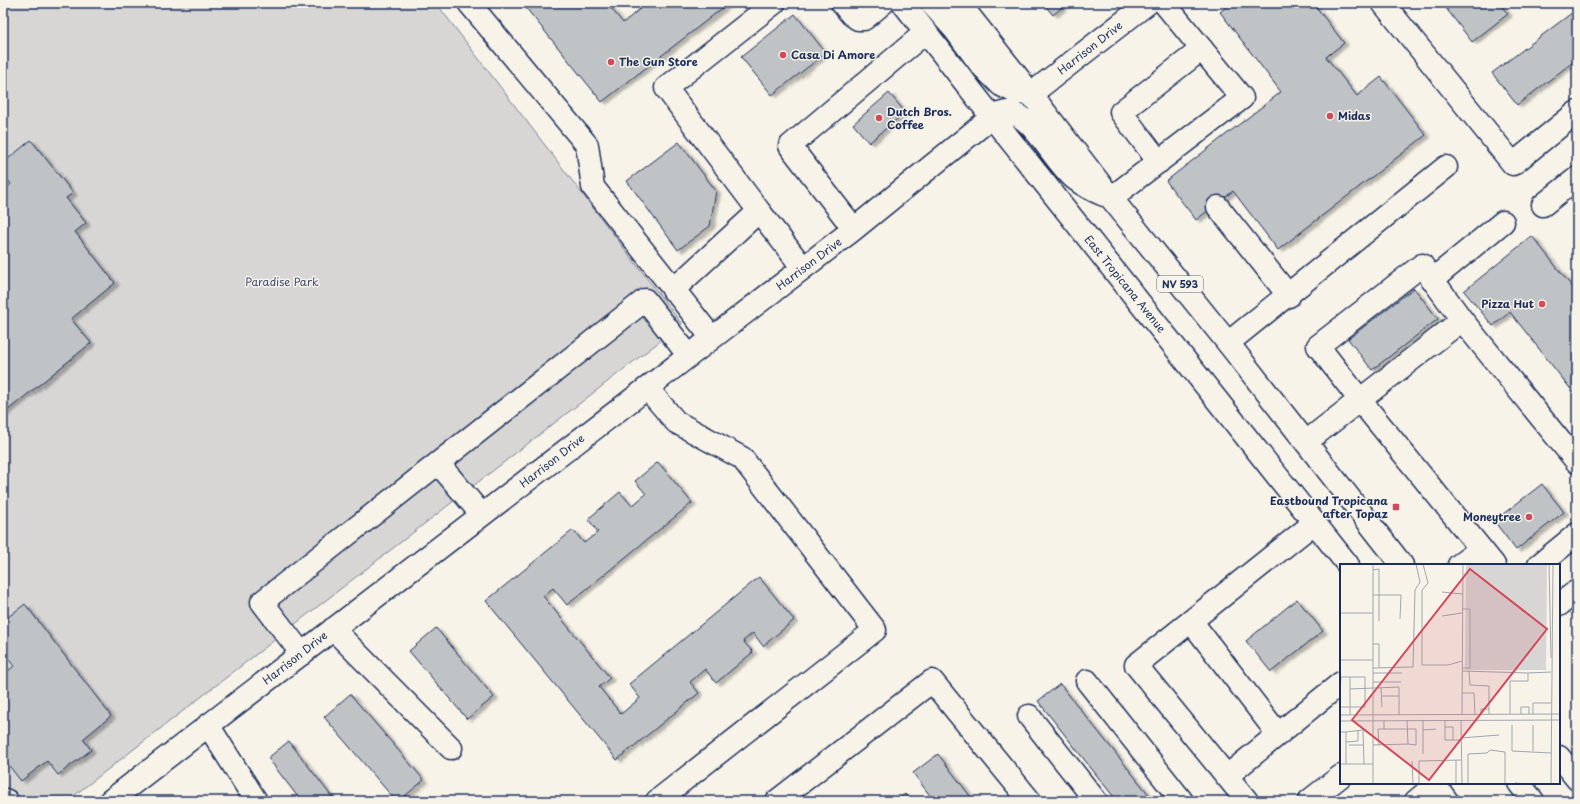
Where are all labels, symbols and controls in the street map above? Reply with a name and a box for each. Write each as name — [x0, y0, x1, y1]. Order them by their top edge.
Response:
street label: Harrison Drive — [1054, 17, 1126, 78]
place label: Casa Di Amore — [791, 46, 875, 63]
marker: Casa Di Amore — [778, 50, 788, 60]
place label: The Gun Store — [619, 53, 698, 70]
marker: The Gun Store — [606, 57, 616, 67]
place label: Dutch Bros. Coffee — [887, 103, 952, 133]
place label: Midas — [1338, 107, 1371, 124]
marker: Midas — [1325, 111, 1335, 121]
marker: Dutch Bros. Coffee — [874, 113, 884, 123]
street label: East Tropicana Avenue — [1081, 231, 1170, 336]
street label: Harrison Drive — [772, 233, 845, 294]
park label: Paradise Park — [245, 273, 319, 290]
road number: NV 593 — [1157, 276, 1203, 292]
place label: Pizza Hut — [1481, 295, 1534, 312]
marker: Pizza Hut — [1537, 299, 1547, 309]
street label: Harrison Drive — [516, 430, 588, 491]
place label: Eastbound Tropicana after Topaz — [1270, 492, 1388, 522]
marker: Eastbound Tropicana after Topaz — [1391, 502, 1401, 512]
place label: Moneytree — [1463, 508, 1522, 525]
marker: Moneytree — [1524, 512, 1534, 522]
inset map — [1340, 564, 1560, 784]
street label: Harrison Drive — [259, 627, 331, 688]

